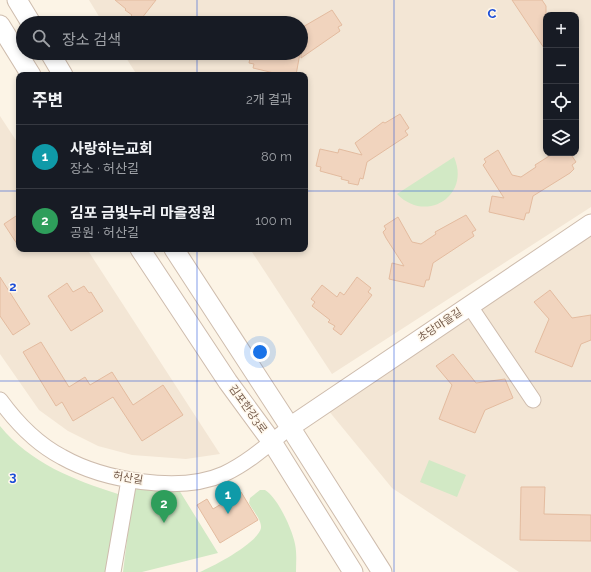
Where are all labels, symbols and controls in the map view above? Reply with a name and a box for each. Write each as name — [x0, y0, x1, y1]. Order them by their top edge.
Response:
text: C — [488, 6, 497, 21]
map controls — [543, 12, 579, 156]
button: + — [543, 12, 579, 48]
search box — [16, 16, 308, 60]
icon: search — [30, 27, 52, 49]
text: 장소 검색 — [62, 31, 121, 49]
button: − — [543, 48, 579, 84]
button: locate — [543, 84, 579, 120]
text: 주변 — [32, 90, 63, 110]
text: 2개 결과 — [246, 92, 292, 107]
button: layers — [543, 120, 579, 156]
text: 사랑하는교회 — [70, 140, 153, 158]
text: 1 — [42, 149, 48, 164]
text: 80 m — [261, 149, 292, 164]
text: 장소 · 허산길 — [70, 161, 139, 176]
text: 김포 금빛누리 마을정원 — [70, 204, 215, 222]
text: 2 — [41, 213, 49, 228]
text: 100 m — [255, 213, 292, 228]
text: 공원 · 허산길 — [70, 225, 139, 240]
text: 2 — [9, 279, 17, 294]
street label: 초당마을길 — [415, 305, 465, 345]
your location — [250, 342, 270, 362]
street label: 김포한강3로 — [226, 382, 270, 436]
text: 3 — [9, 469, 17, 484]
street label: 허산길 — [112, 469, 144, 487]
pin: 1 — [215, 481, 241, 514]
pin: 2 — [151, 490, 177, 523]

